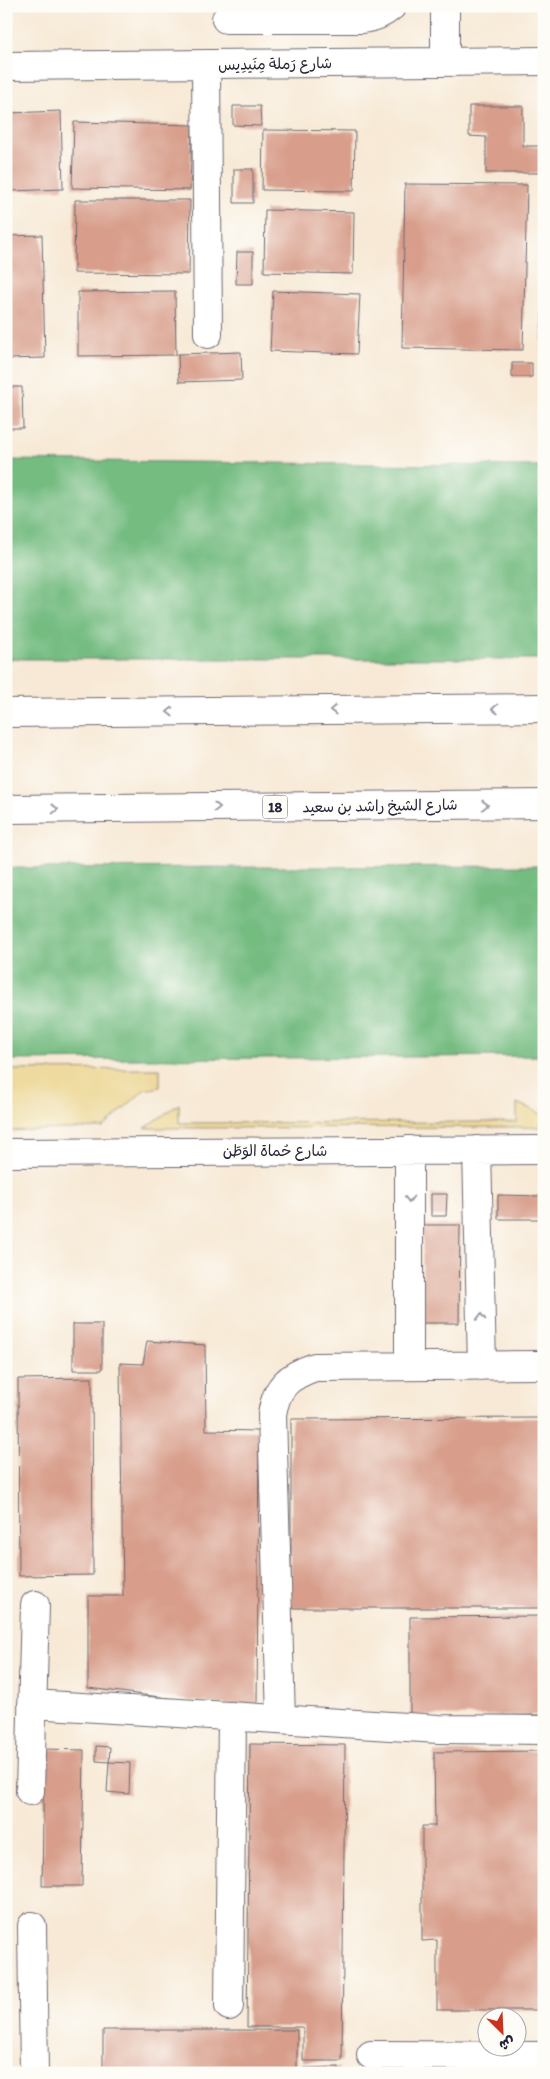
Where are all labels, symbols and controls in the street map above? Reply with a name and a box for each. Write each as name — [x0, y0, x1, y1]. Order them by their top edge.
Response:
street label: شارع رَملة مِنَيدِيس — [218, 54, 332, 75]
one-way arrow — [491, 704, 498, 714]
one-way arrow — [328, 705, 336, 715]
one-way arrow — [166, 707, 174, 717]
road number: 18 — [262, 796, 288, 819]
street label: شارع الشيخ راشد بن سعيد — [302, 796, 458, 817]
one-way arrow — [481, 799, 489, 810]
one-way arrow — [214, 802, 222, 812]
one-way arrow — [52, 804, 59, 814]
street label: شارع حُماة الوَطَن — [223, 1142, 327, 1161]
one-way arrow — [404, 1195, 414, 1203]
one-way arrow — [475, 1313, 486, 1321]
north arrow — [478, 2006, 528, 2056]
text: ش — [497, 2033, 518, 2054]

